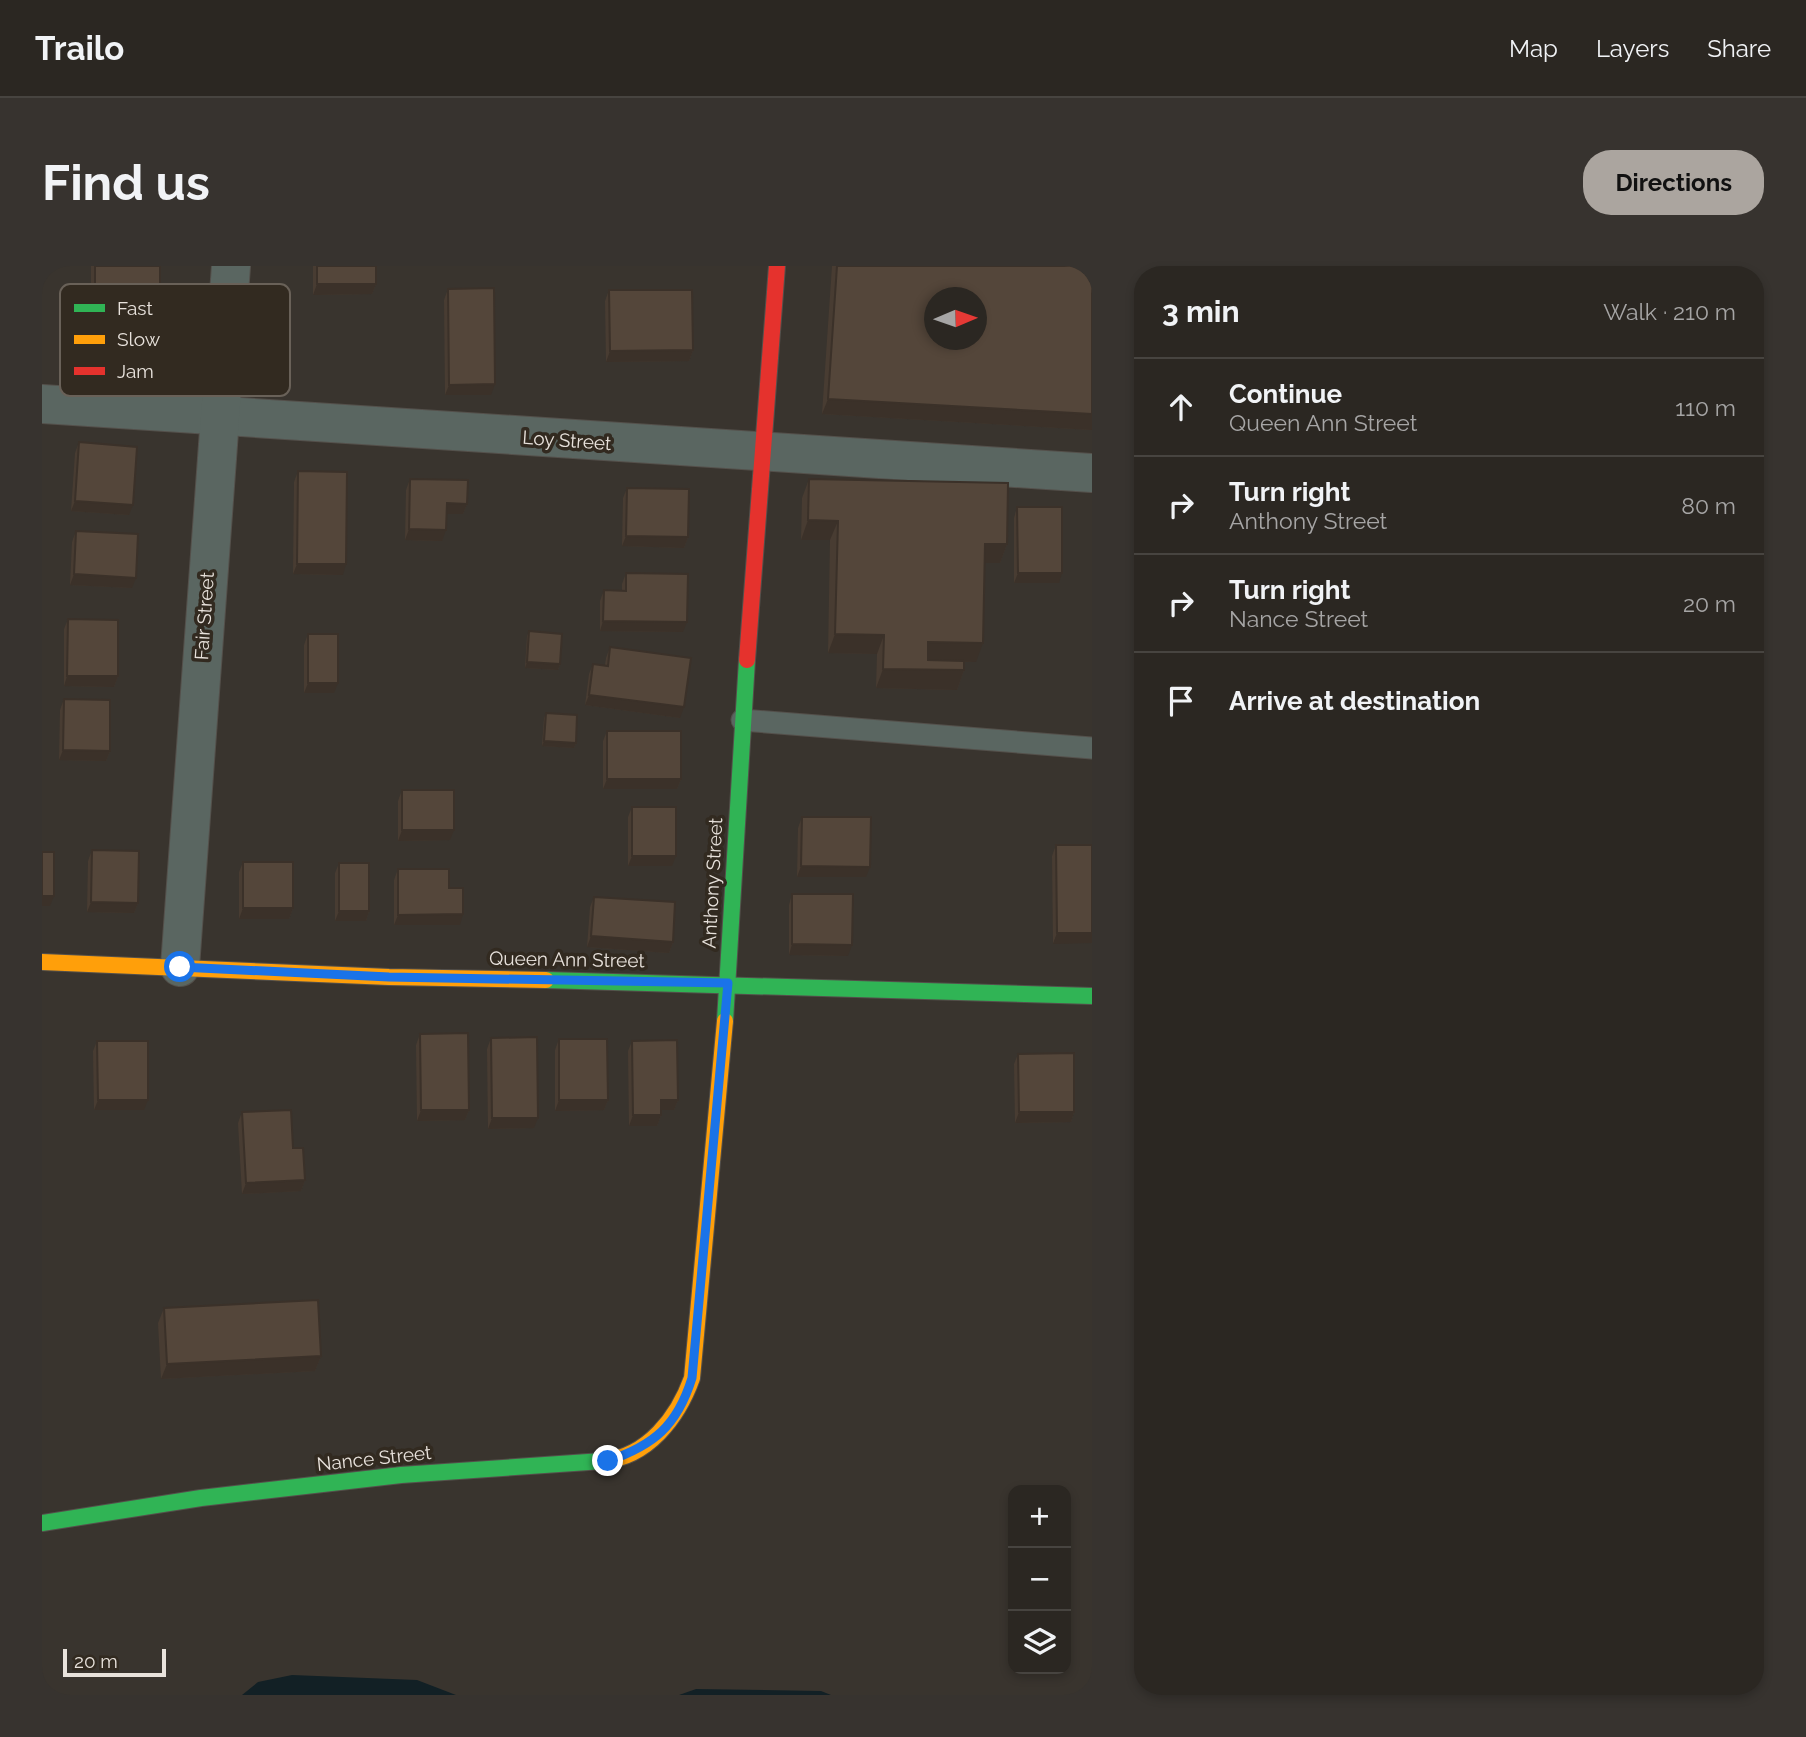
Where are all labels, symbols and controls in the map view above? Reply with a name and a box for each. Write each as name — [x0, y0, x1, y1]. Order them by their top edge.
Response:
text: Trailo — [35, 29, 124, 68]
text: Map — [1509, 34, 1558, 63]
text: Layers — [1596, 34, 1669, 63]
text: Share — [1707, 34, 1771, 63]
button: Directions — [1583, 150, 1764, 215]
text: Find us — [42, 154, 210, 211]
legend — [60, 284, 290, 396]
north arrow — [924, 287, 987, 350]
text: 3 min — [1162, 294, 1240, 329]
text: Fast — [117, 297, 153, 319]
text: Walk · 210 m — [1603, 298, 1736, 325]
text: Slow — [117, 328, 161, 350]
text: Jam — [117, 360, 154, 382]
text: Continue — [1229, 379, 1342, 409]
icon: ahead — [1162, 388, 1200, 426]
text: 110 m — [1675, 394, 1736, 421]
text: Queen Ann Street — [1229, 409, 1417, 436]
street label: Loy Street — [522, 426, 613, 454]
text: Turn right — [1229, 477, 1350, 507]
icon: right — [1162, 486, 1200, 524]
text: 80 m — [1681, 492, 1736, 519]
text: Anthony Street — [1229, 507, 1387, 534]
street label: Fair Street — [190, 571, 218, 661]
text: Turn right — [1229, 575, 1350, 605]
icon: right — [1162, 584, 1200, 622]
text: 20 m — [1683, 590, 1736, 617]
text: Nance Street — [1229, 605, 1368, 632]
icon: arrive — [1162, 682, 1200, 720]
text: Arrive at destination — [1229, 686, 1480, 716]
street label: Anthony Street — [698, 817, 726, 949]
street label: Queen Ann Street — [489, 947, 646, 971]
route start — [164, 951, 195, 982]
street label: Nance Street — [316, 1441, 433, 1475]
route end — [592, 1445, 623, 1476]
map controls — [1008, 1485, 1071, 1674]
button: + — [1008, 1485, 1071, 1548]
button: − — [1008, 1548, 1071, 1611]
button: layers — [1008, 1611, 1071, 1674]
scale bar — [63, 1646, 166, 1678]
text: 20 m — [74, 1650, 118, 1672]

